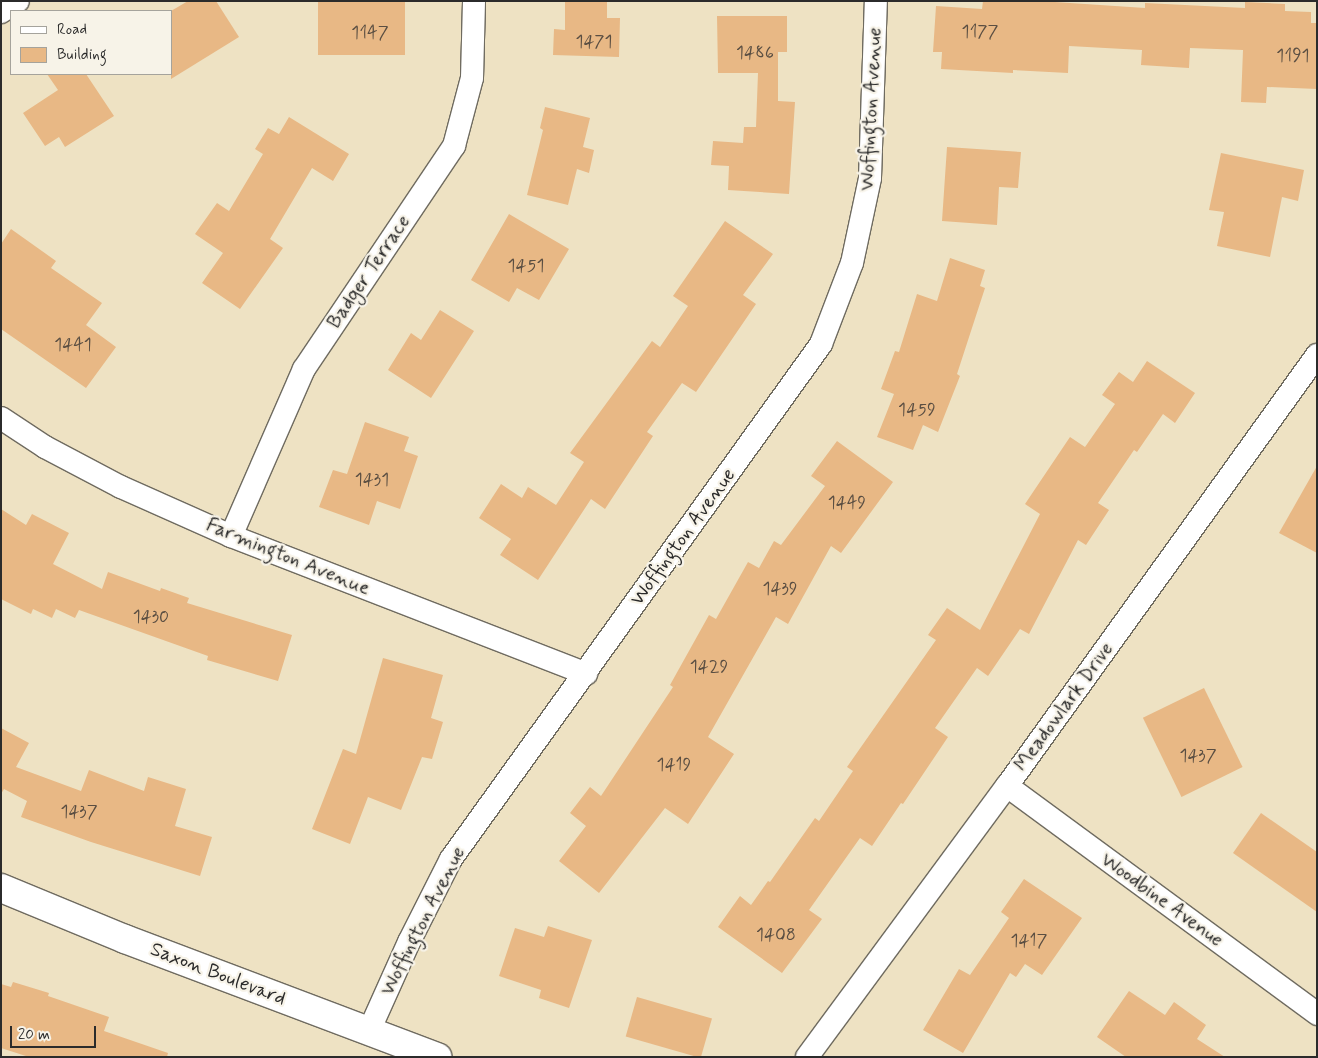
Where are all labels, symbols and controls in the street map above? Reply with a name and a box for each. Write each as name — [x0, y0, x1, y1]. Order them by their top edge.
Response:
legend — [10, 10, 172, 75]
text: Road — [57, 20, 87, 40]
house number: 1177 — [962, 21, 998, 43]
house number: 1147 — [351, 22, 389, 44]
street label: Woffington Avenue — [855, 28, 887, 190]
house number: 1471 — [575, 31, 613, 53]
house number: 1486 — [736, 42, 774, 64]
text: Building — [57, 45, 107, 65]
house number: 1191 — [1276, 45, 1310, 67]
street label: Badger Terrace — [323, 212, 415, 332]
house number: 1451 — [507, 255, 545, 277]
house number: 1441 — [54, 334, 92, 356]
house number: 1459 — [898, 399, 936, 421]
street label: Woffington Avenue — [626, 465, 740, 609]
house number: 1431 — [355, 469, 389, 491]
house number: 1449 — [828, 492, 866, 514]
street label: Farmington Avenue — [205, 514, 371, 600]
house number: 1439 — [762, 578, 798, 600]
house number: 1430 — [133, 606, 169, 628]
street label: Meadowlark Drive — [1009, 638, 1119, 776]
house number: 1429 — [690, 656, 728, 678]
house number: 1437 — [1179, 745, 1217, 767]
house number: 1419 — [657, 754, 691, 776]
house number: 1437 — [60, 801, 98, 823]
street label: Woffington Avenue — [376, 844, 470, 998]
street label: Woodbine Avenue — [1095, 847, 1229, 953]
house number: 1408 — [756, 924, 796, 946]
house number: 1417 — [1011, 930, 1047, 952]
street label: Saxon Boulevard — [148, 938, 288, 1010]
scale bar — [12, 1016, 99, 1048]
text: 20 m — [18, 1025, 50, 1045]

